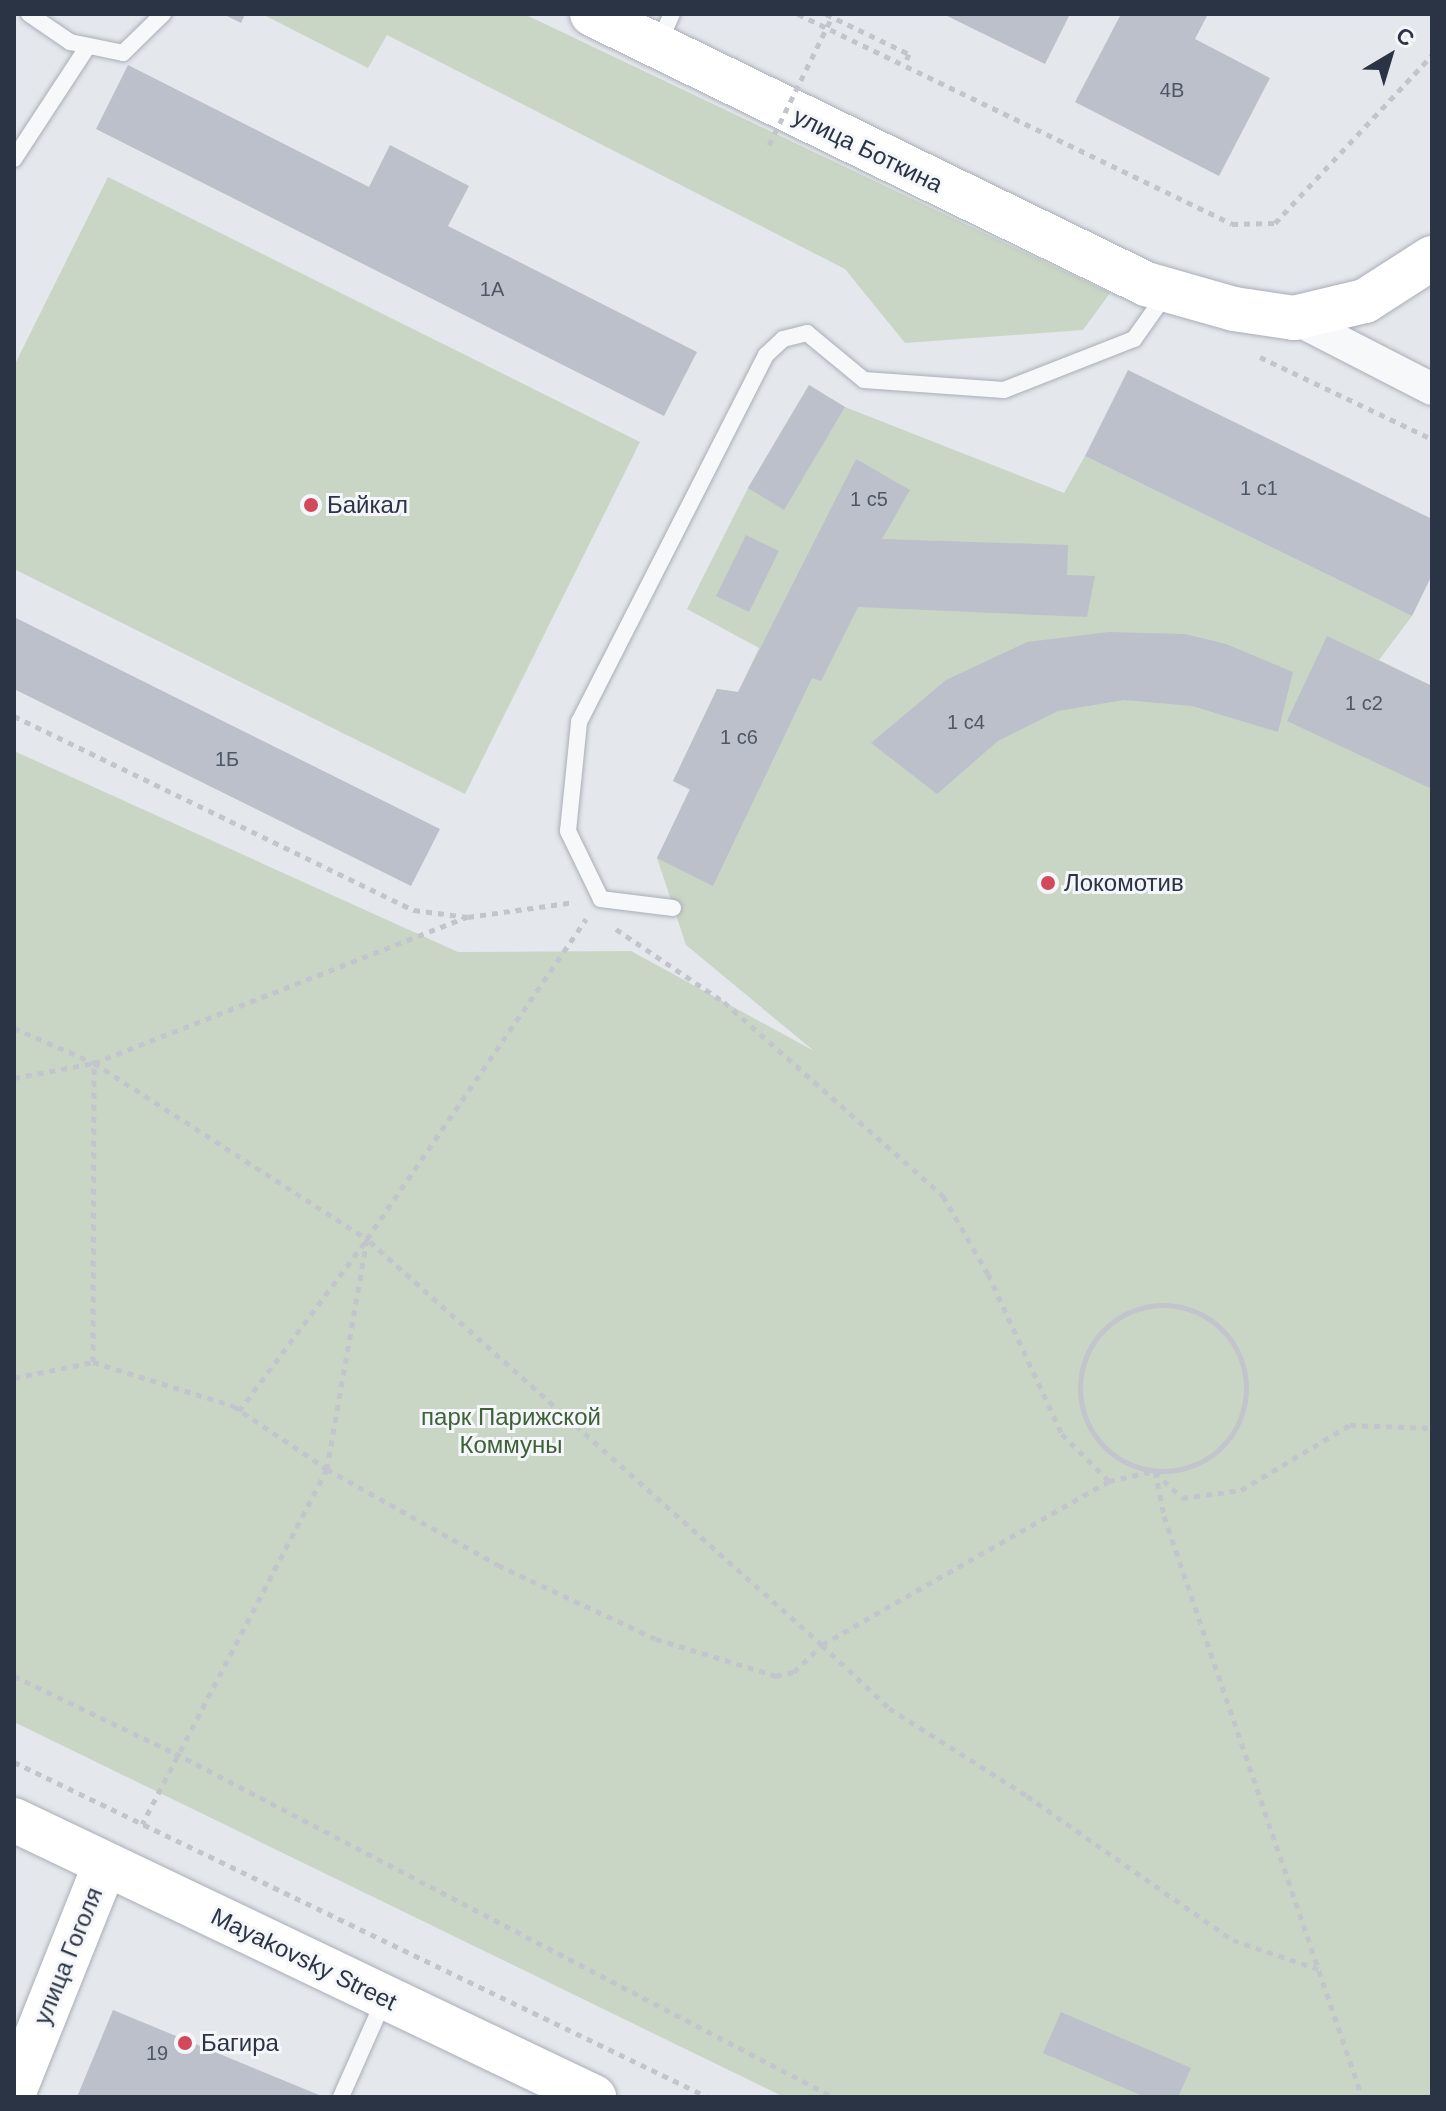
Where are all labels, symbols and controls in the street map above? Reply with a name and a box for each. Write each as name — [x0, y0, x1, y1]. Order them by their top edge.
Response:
north arrow — [1350, 16, 1430, 96]
text: С — [1391, 22, 1419, 51]
house number: 4В — [1160, 78, 1184, 102]
street label: улица Боткина — [789, 101, 947, 199]
house number: 1А — [480, 277, 504, 301]
house number: 1 с1 — [1240, 476, 1278, 500]
house number: 1 с5 — [850, 487, 888, 511]
place label: Байкал — [327, 491, 408, 519]
marker: Байкал — [302, 496, 320, 514]
house number: 1 с2 — [1345, 691, 1383, 715]
house number: 1 с4 — [947, 710, 985, 734]
house number: 1 с6 — [720, 725, 758, 749]
house number: 1Б — [215, 747, 239, 771]
place label: Локомотив — [1064, 869, 1184, 897]
marker: Локомотив — [1039, 874, 1057, 892]
park label: парк Парижской Коммуны — [421, 1403, 601, 1459]
street label: улица Гоголя — [27, 1883, 109, 2029]
street label: Mayakovsky Street — [207, 1902, 401, 2016]
place label: Багира — [201, 2029, 279, 2057]
marker: Багира — [176, 2034, 194, 2052]
house number: 19 — [146, 2041, 168, 2065]

